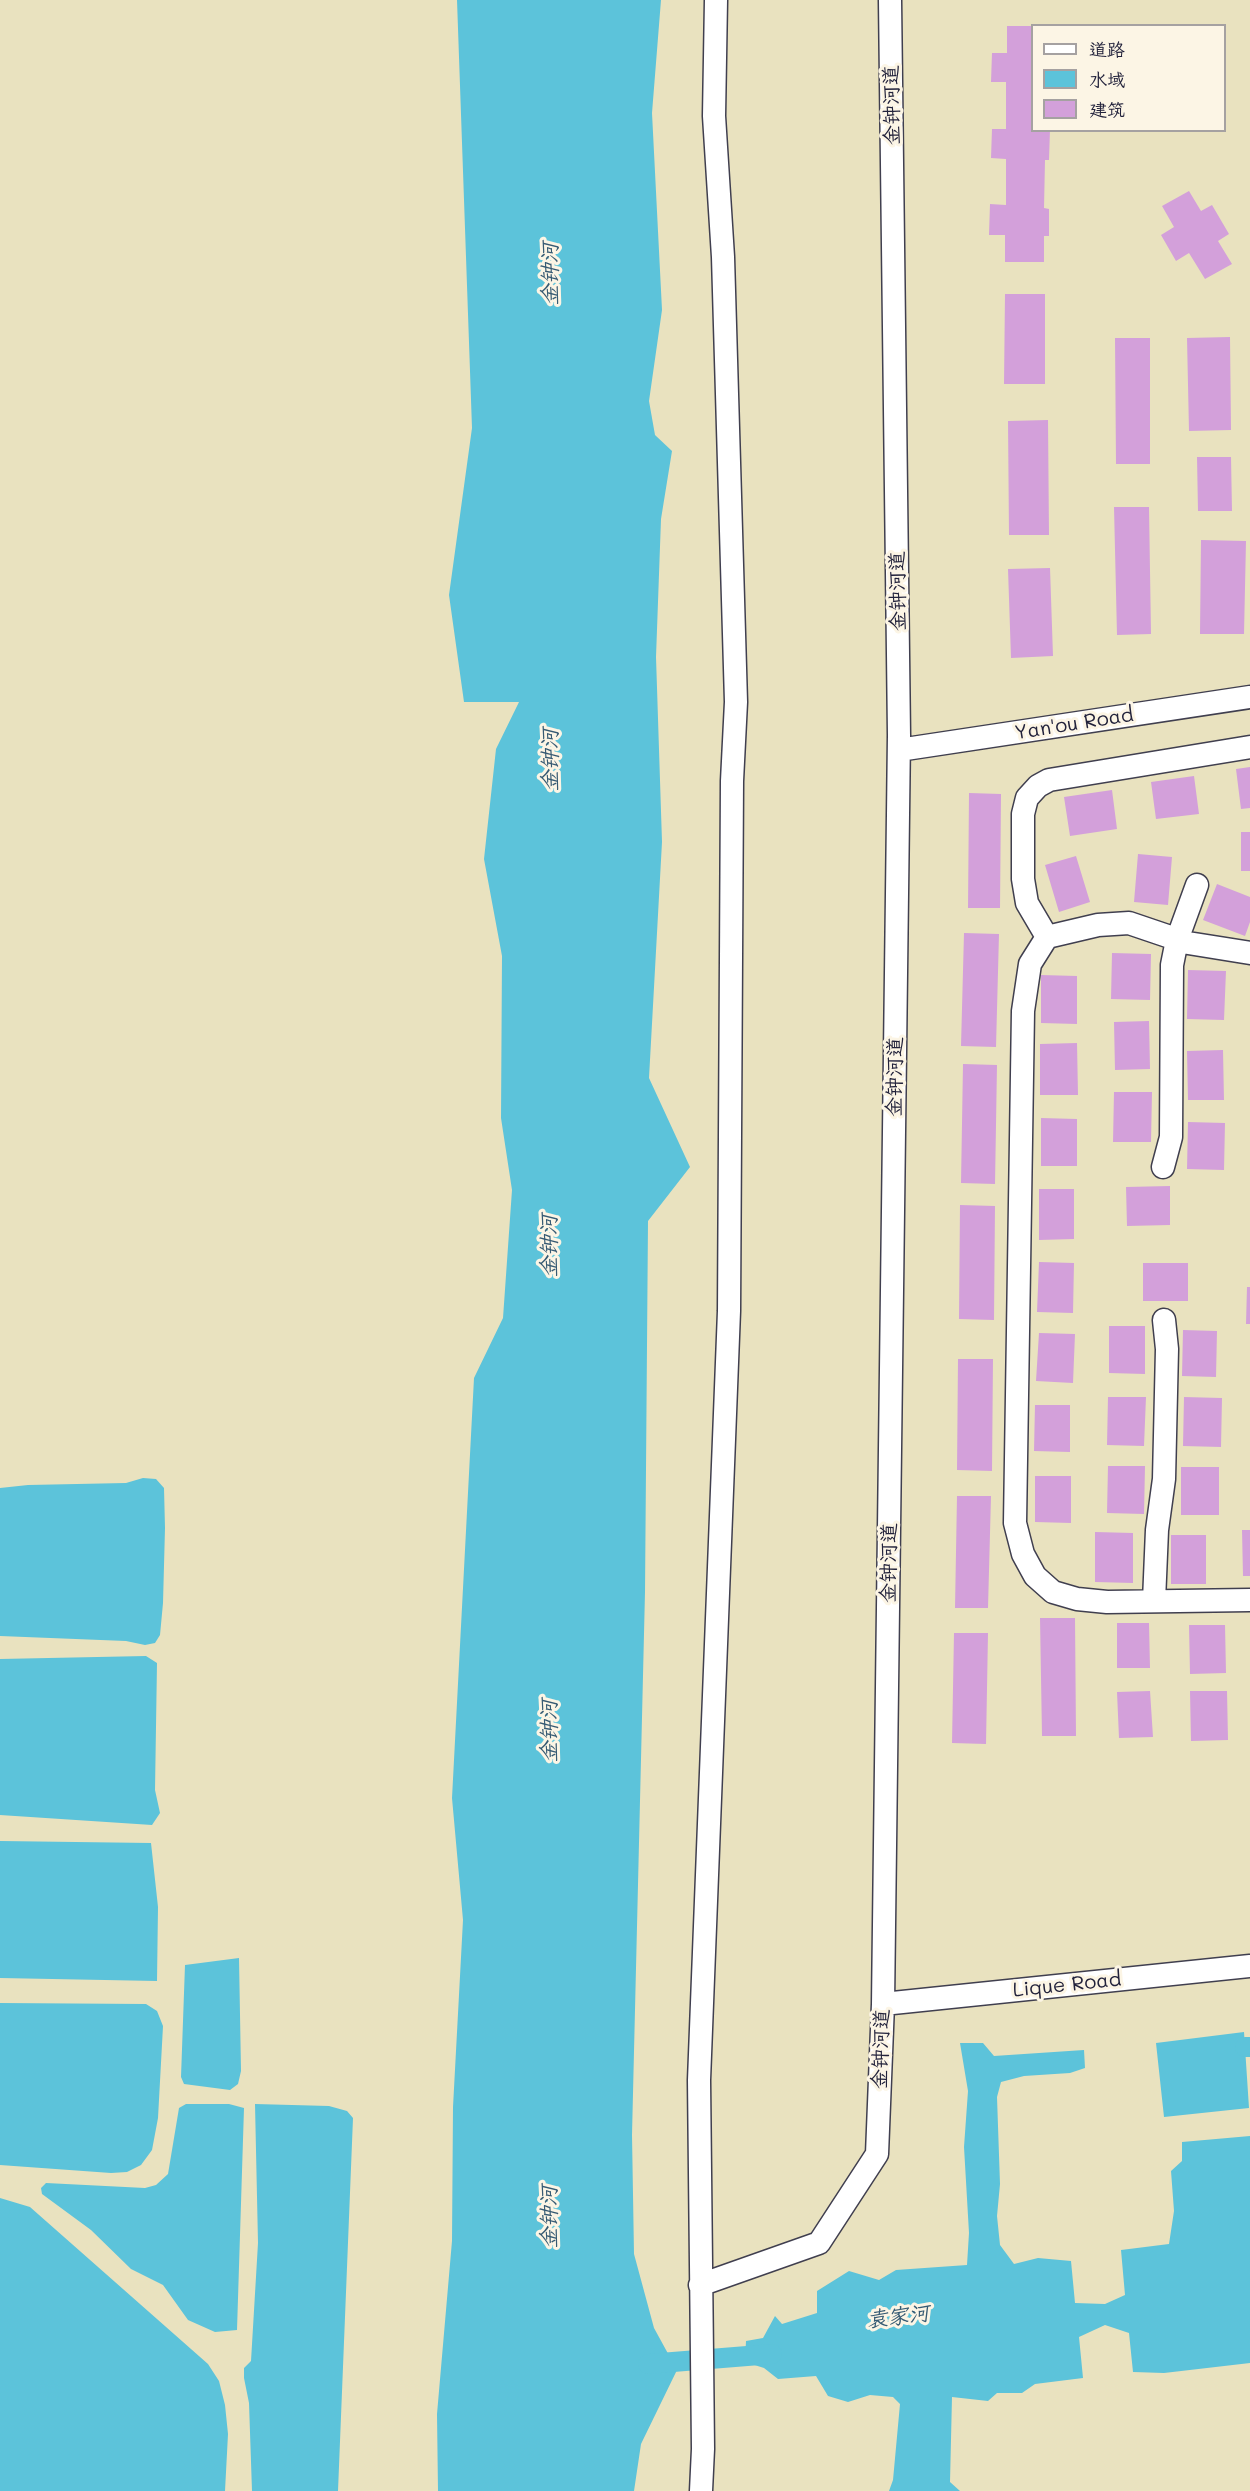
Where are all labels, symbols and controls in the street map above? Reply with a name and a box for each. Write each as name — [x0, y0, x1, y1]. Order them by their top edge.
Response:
legend — [1031, 24, 1226, 132]
text: 道路 — [1089, 37, 1125, 61]
street label: 金钟河道 — [879, 65, 905, 145]
text: 水域 — [1089, 67, 1125, 91]
text: 建筑 — [1089, 97, 1125, 121]
water label: 金钟河 — [538, 243, 564, 305]
street label: 金钟河道 — [885, 551, 911, 631]
street label: Yan'ou Road — [1013, 703, 1135, 745]
water label: 金钟河 — [538, 729, 564, 791]
street label: 金钟河道 — [882, 1037, 908, 1117]
water label: 金钟河 — [537, 1215, 563, 1277]
street label: 金钟河道 — [876, 1523, 902, 1603]
water label: 金钟河 — [537, 1700, 563, 1762]
street label: Lique Road — [1012, 1967, 1122, 2003]
street label: 金钟河道 — [868, 2009, 894, 2089]
water label: 金钟河 — [537, 2186, 563, 2248]
water label: 袁家河 — [865, 2301, 931, 2333]

